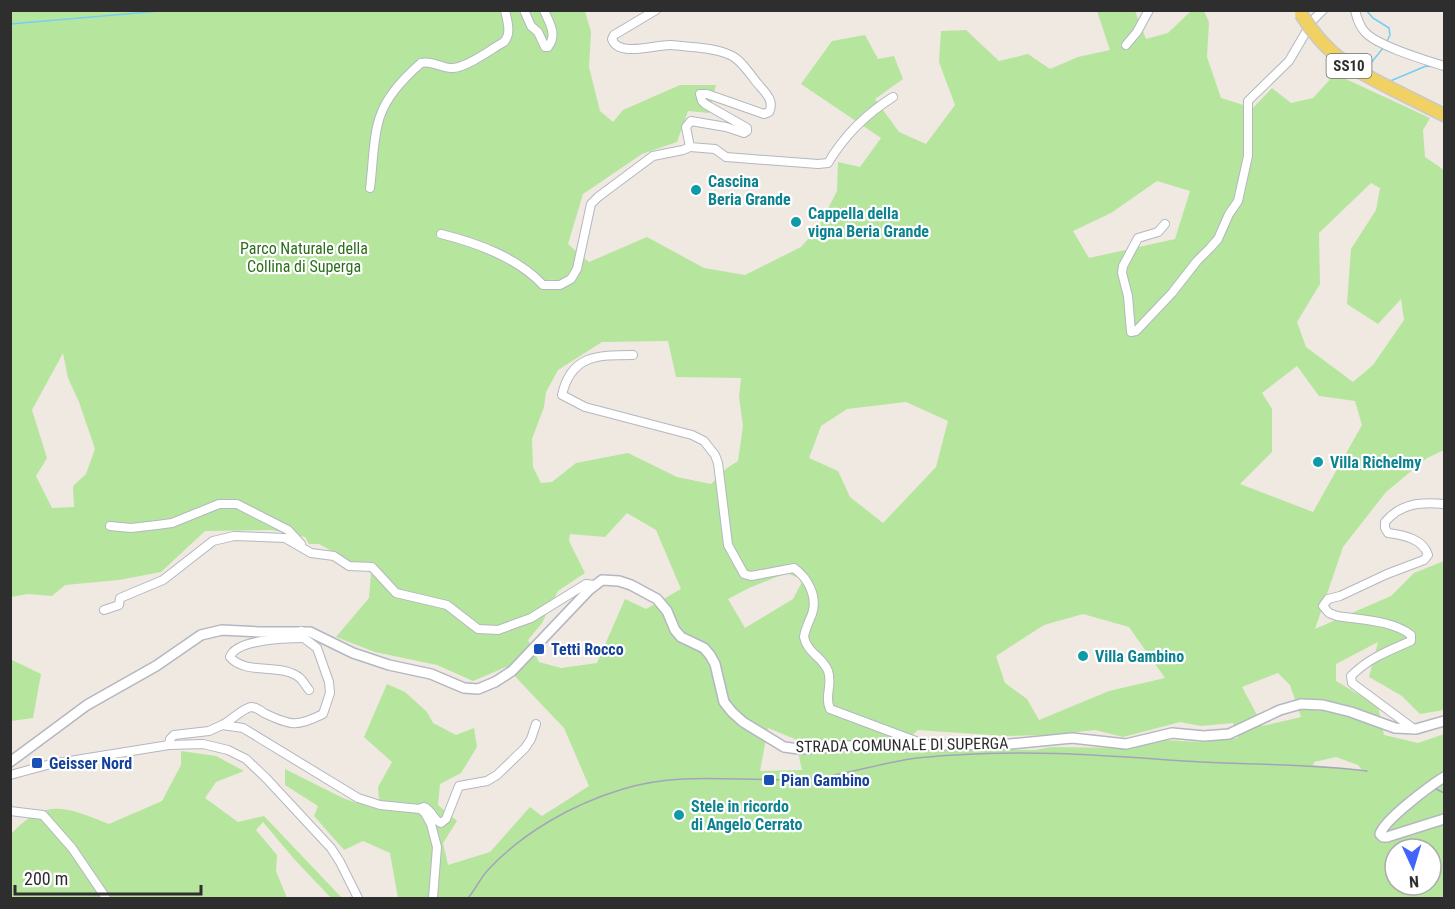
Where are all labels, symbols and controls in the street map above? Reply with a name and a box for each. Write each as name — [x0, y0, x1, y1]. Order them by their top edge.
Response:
road number: SS10 — [1326, 54, 1372, 78]
place label: Cascina Beria Grande — [708, 172, 791, 209]
marker: Cascina Beria Grande — [689, 183, 703, 197]
place label: Cappella della vigna Beria Grande — [808, 204, 929, 241]
marker: Cappella della vigna Beria Grande — [789, 215, 803, 229]
park label: Parco Naturale della Collina di Superga — [240, 239, 368, 276]
place label: Villa Richelmy — [1330, 453, 1421, 472]
marker: Villa Richelmy — [1311, 455, 1325, 469]
place label: Tetti Rocco — [551, 640, 624, 659]
marker: Tetti Rocco — [532, 642, 546, 656]
place label: Villa Gambino — [1095, 647, 1184, 666]
marker: Villa Gambino — [1076, 649, 1090, 663]
street label: STRADA COMUNALE DI SUPERGA — [796, 734, 1008, 756]
place label: Geisser Nord — [49, 754, 132, 773]
marker: Geisser Nord — [30, 756, 44, 770]
place label: Pian Gambino — [781, 771, 870, 790]
marker: Pian Gambino — [762, 773, 776, 787]
place label: Stele in ricordo di Angelo Cerrato — [691, 797, 802, 834]
marker: Stele in ricordo di Angelo Cerrato — [672, 808, 686, 822]
north arrow — [1383, 837, 1443, 897]
scale bar — [15, 858, 201, 896]
text: 200 m — [24, 868, 68, 889]
text: N — [1408, 872, 1420, 891]

